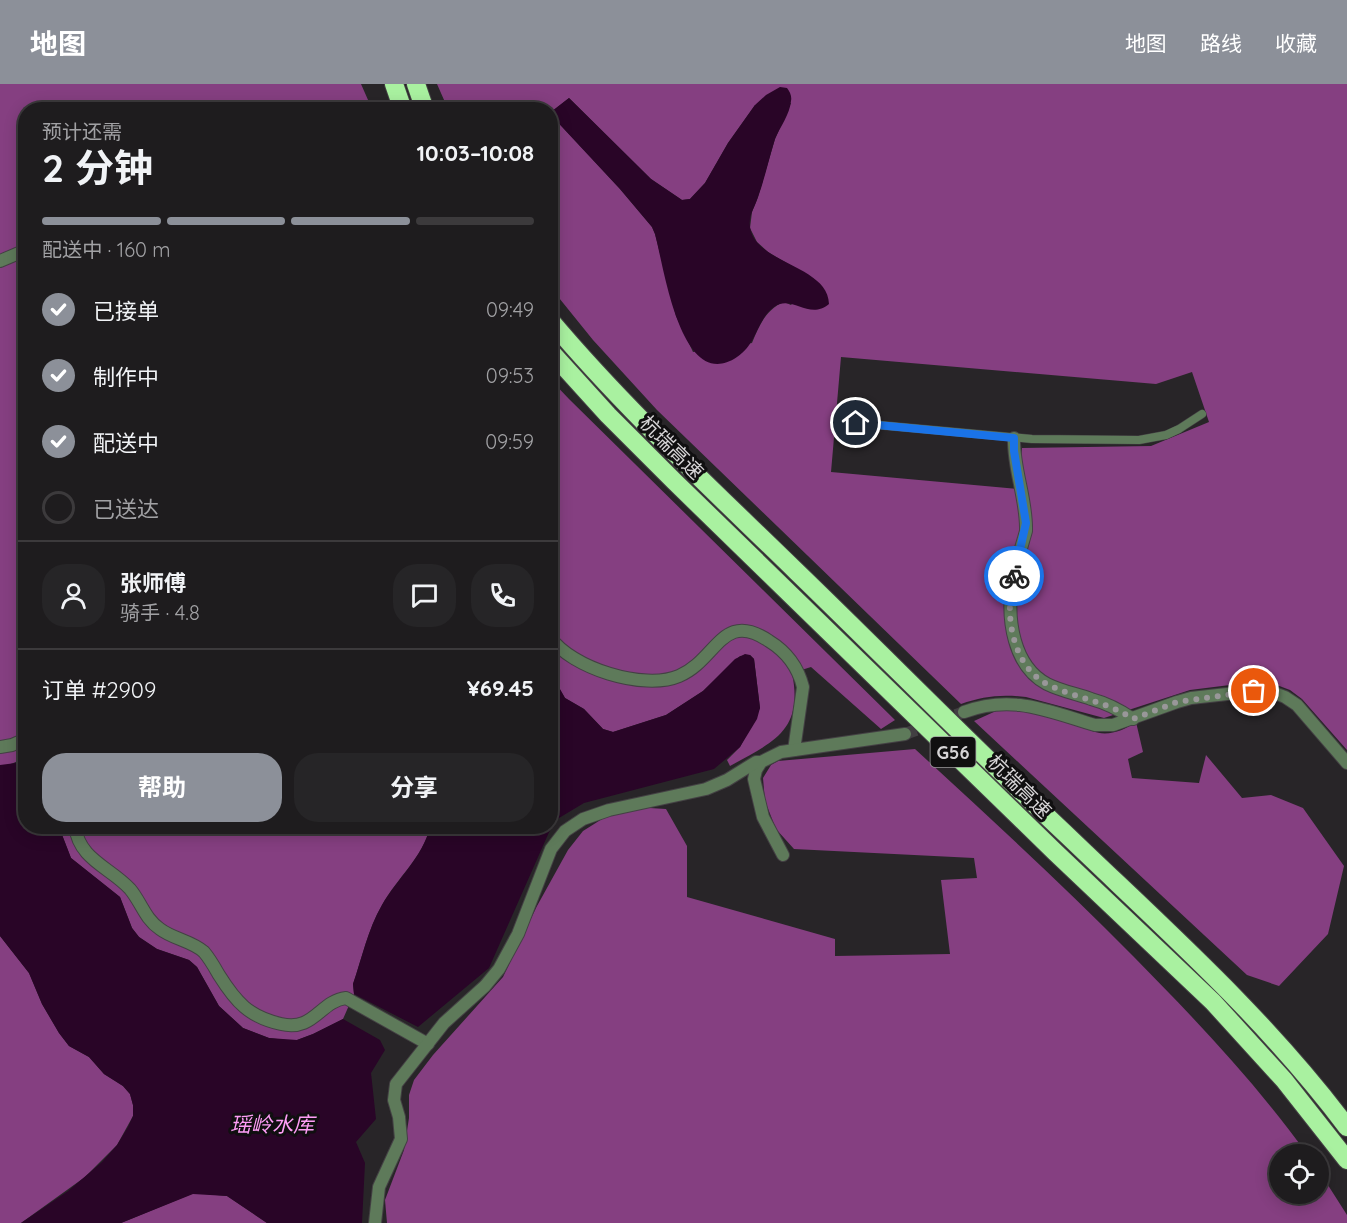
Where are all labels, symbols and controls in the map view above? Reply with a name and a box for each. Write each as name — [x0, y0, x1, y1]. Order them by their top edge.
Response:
text: 地图 — [30, 26, 86, 61]
text: 地图 — [1125, 30, 1167, 56]
text: 路线 — [1200, 30, 1242, 56]
text: 收藏 — [1275, 30, 1317, 56]
text: 预计还需 — [42, 119, 122, 144]
text: 10:03–10:08 — [416, 139, 534, 167]
text: 2 分钟 — [42, 143, 153, 192]
text: 配送中 · 160 m — [42, 237, 171, 262]
icon: check — [42, 293, 75, 326]
text: 已接单 — [93, 297, 159, 325]
text: 09:49 — [486, 297, 534, 322]
icon: check — [42, 359, 75, 392]
text: 制作中 — [93, 363, 159, 391]
text: 09:53 — [486, 363, 534, 388]
pin — [830, 397, 881, 448]
icon: home — [839, 406, 872, 439]
street label: 杭瑞高速 — [635, 410, 709, 484]
icon: check — [42, 425, 75, 458]
text: 配送中 — [93, 429, 159, 457]
text: 09:59 — [485, 429, 534, 454]
text: 已送达 — [93, 495, 159, 523]
courier — [984, 546, 1044, 606]
icon: bike — [998, 560, 1031, 593]
button: person — [42, 564, 105, 627]
button: chat — [393, 564, 456, 627]
button: phone — [471, 564, 534, 627]
text: 张师傅 — [120, 569, 186, 597]
text: 骑手 · 4.8 — [120, 600, 200, 625]
pin — [1228, 665, 1279, 716]
text: ¥69.45 — [467, 674, 534, 702]
icon: bag — [1237, 674, 1270, 707]
text: 订单 #2909 — [42, 676, 156, 704]
road number: G56 — [930, 737, 976, 767]
street label: 杭瑞高速 — [983, 749, 1057, 823]
button: 帮助 — [42, 753, 282, 822]
button: 分享 — [294, 753, 534, 822]
water label: 瑶岭水库 — [230, 1111, 317, 1137]
map controls — [1269, 1144, 1329, 1204]
button: locate — [1269, 1144, 1329, 1204]

